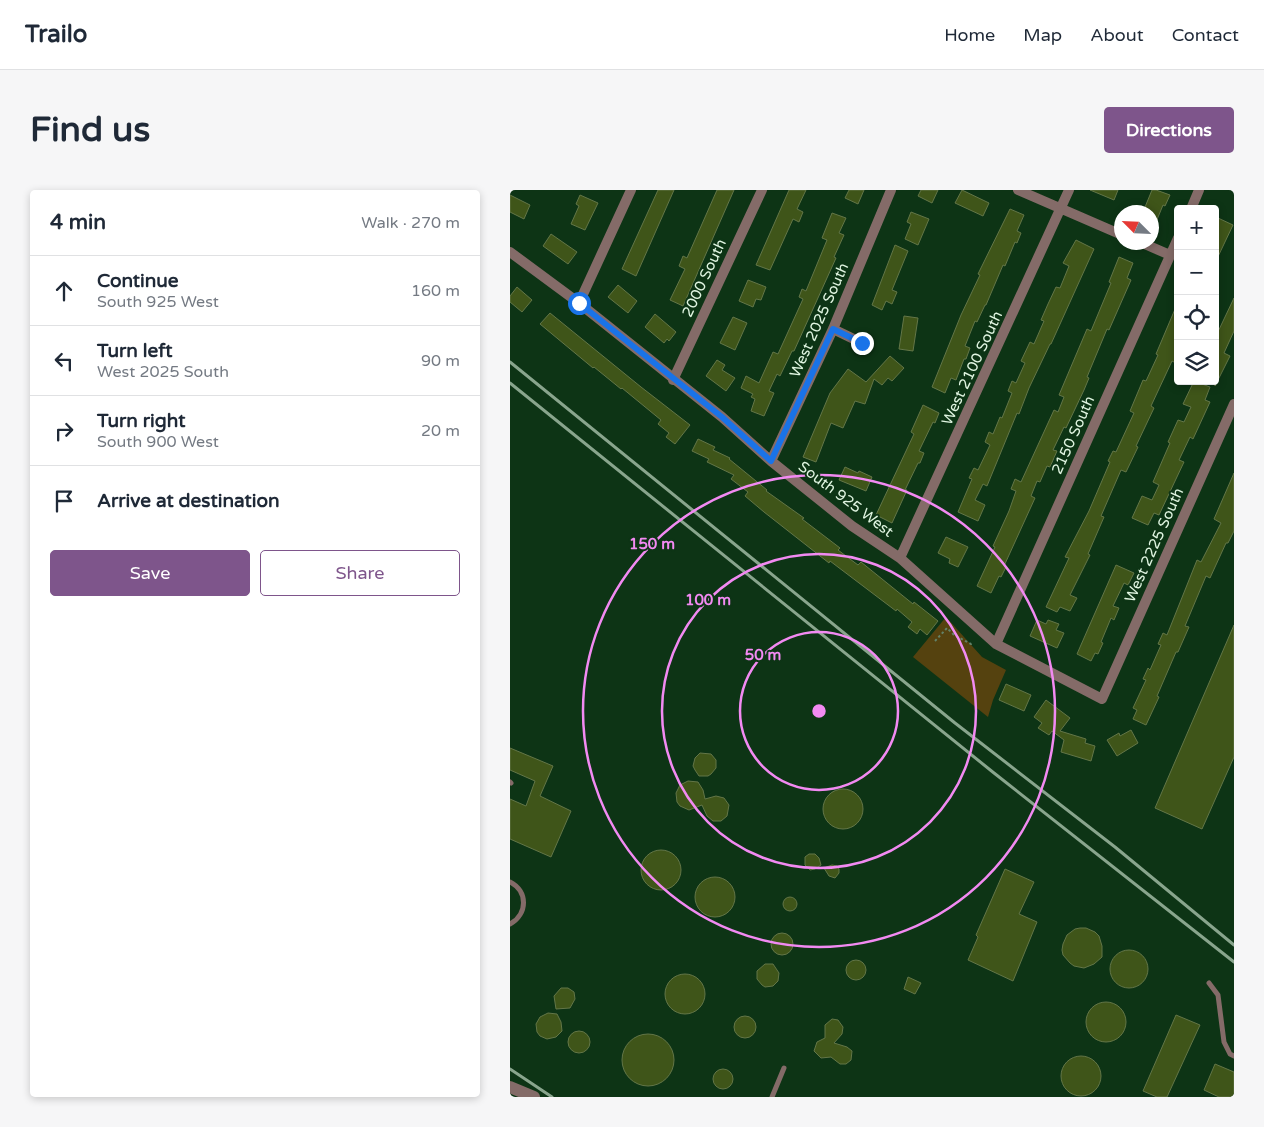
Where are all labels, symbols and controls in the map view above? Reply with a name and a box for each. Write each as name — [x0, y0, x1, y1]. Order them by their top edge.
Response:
text: Trailo — [25, 20, 87, 49]
text: Home — [944, 24, 995, 46]
text: Map — [1023, 24, 1062, 46]
text: About — [1090, 24, 1144, 46]
text: Contact — [1172, 24, 1239, 46]
button: Directions — [1104, 107, 1234, 153]
text: Find us — [30, 109, 150, 151]
north arrow — [1114, 205, 1159, 250]
map controls — [1174, 205, 1219, 385]
button: + — [1174, 205, 1219, 250]
text: 4 min — [50, 210, 106, 235]
text: Walk · 270 m — [361, 213, 460, 233]
street label: 2000 South — [678, 236, 730, 320]
button: − — [1174, 250, 1219, 295]
street label: West 2025 South — [786, 260, 852, 380]
text: Continue — [97, 270, 179, 292]
icon: ahead — [50, 277, 78, 305]
text: 160 m — [411, 281, 460, 301]
text: South 925 West — [97, 292, 219, 312]
route start — [568, 292, 591, 315]
button: locate — [1174, 295, 1219, 340]
street label: West 2100 South — [938, 308, 1006, 428]
route end — [851, 332, 874, 355]
text: Turn left — [97, 340, 173, 362]
button: layers — [1174, 340, 1219, 385]
icon: left — [50, 347, 78, 375]
text: 90 m — [421, 351, 460, 371]
text: West 2025 South — [97, 362, 229, 382]
street label: 2150 South — [1048, 393, 1098, 477]
text: Turn right — [97, 410, 185, 432]
icon: right — [50, 417, 78, 445]
text: 20 m — [421, 421, 460, 441]
text: South 900 West — [97, 432, 219, 452]
street label: South 925 West — [795, 457, 897, 541]
street label: West 2225 South — [1121, 485, 1187, 605]
icon: arrive — [50, 487, 78, 515]
text: Arrive at destination — [97, 490, 280, 512]
text: 150 m — [629, 535, 675, 553]
button: Save — [50, 550, 250, 596]
button: Share — [260, 550, 460, 596]
text: 100 m — [685, 591, 731, 609]
text: 50 m — [745, 646, 781, 664]
centre of rings — [810, 702, 828, 720]

